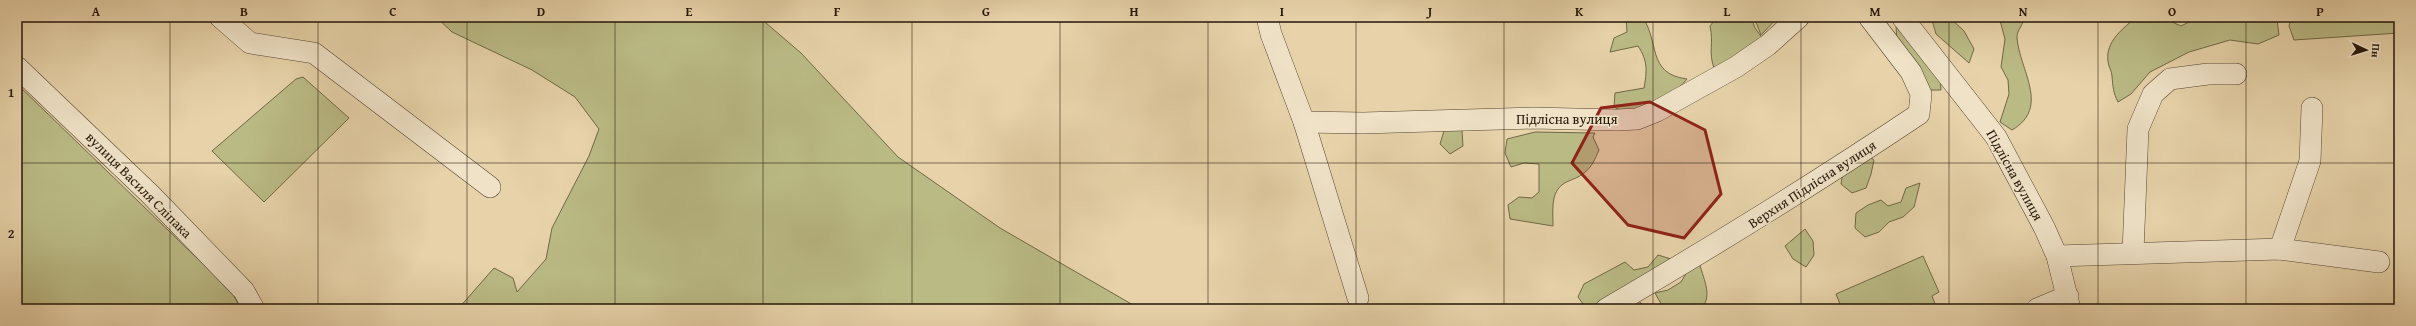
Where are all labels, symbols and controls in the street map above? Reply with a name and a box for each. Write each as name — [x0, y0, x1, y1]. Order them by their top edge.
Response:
text: A — [92, 2, 101, 21]
text: B — [240, 2, 248, 21]
text: C — [389, 2, 397, 21]
text: D — [537, 2, 545, 21]
text: E — [686, 2, 693, 21]
text: F — [834, 2, 841, 21]
text: G — [982, 2, 990, 21]
text: H — [1129, 2, 1139, 21]
text: I — [1280, 2, 1284, 21]
text: J — [1426, 2, 1433, 21]
text: K — [1575, 2, 1584, 21]
text: L — [1724, 2, 1731, 21]
text: M — [1869, 2, 1881, 21]
text: N — [2019, 2, 2028, 21]
text: O — [2168, 2, 2176, 21]
text: P — [2316, 2, 2324, 21]
north arrow — [2346, 30, 2386, 70]
text: Пн — [2367, 43, 2384, 59]
text: 1 — [8, 83, 14, 102]
street label: Підлісна вулиця — [1516, 109, 1618, 129]
street label: Підлісна вулиця — [1982, 126, 2048, 224]
street label: вулиця Василя Сліпака — [81, 127, 197, 243]
street label: Верхня Підлісна вулиця — [1744, 135, 1880, 233]
text: 2 — [8, 224, 15, 243]

